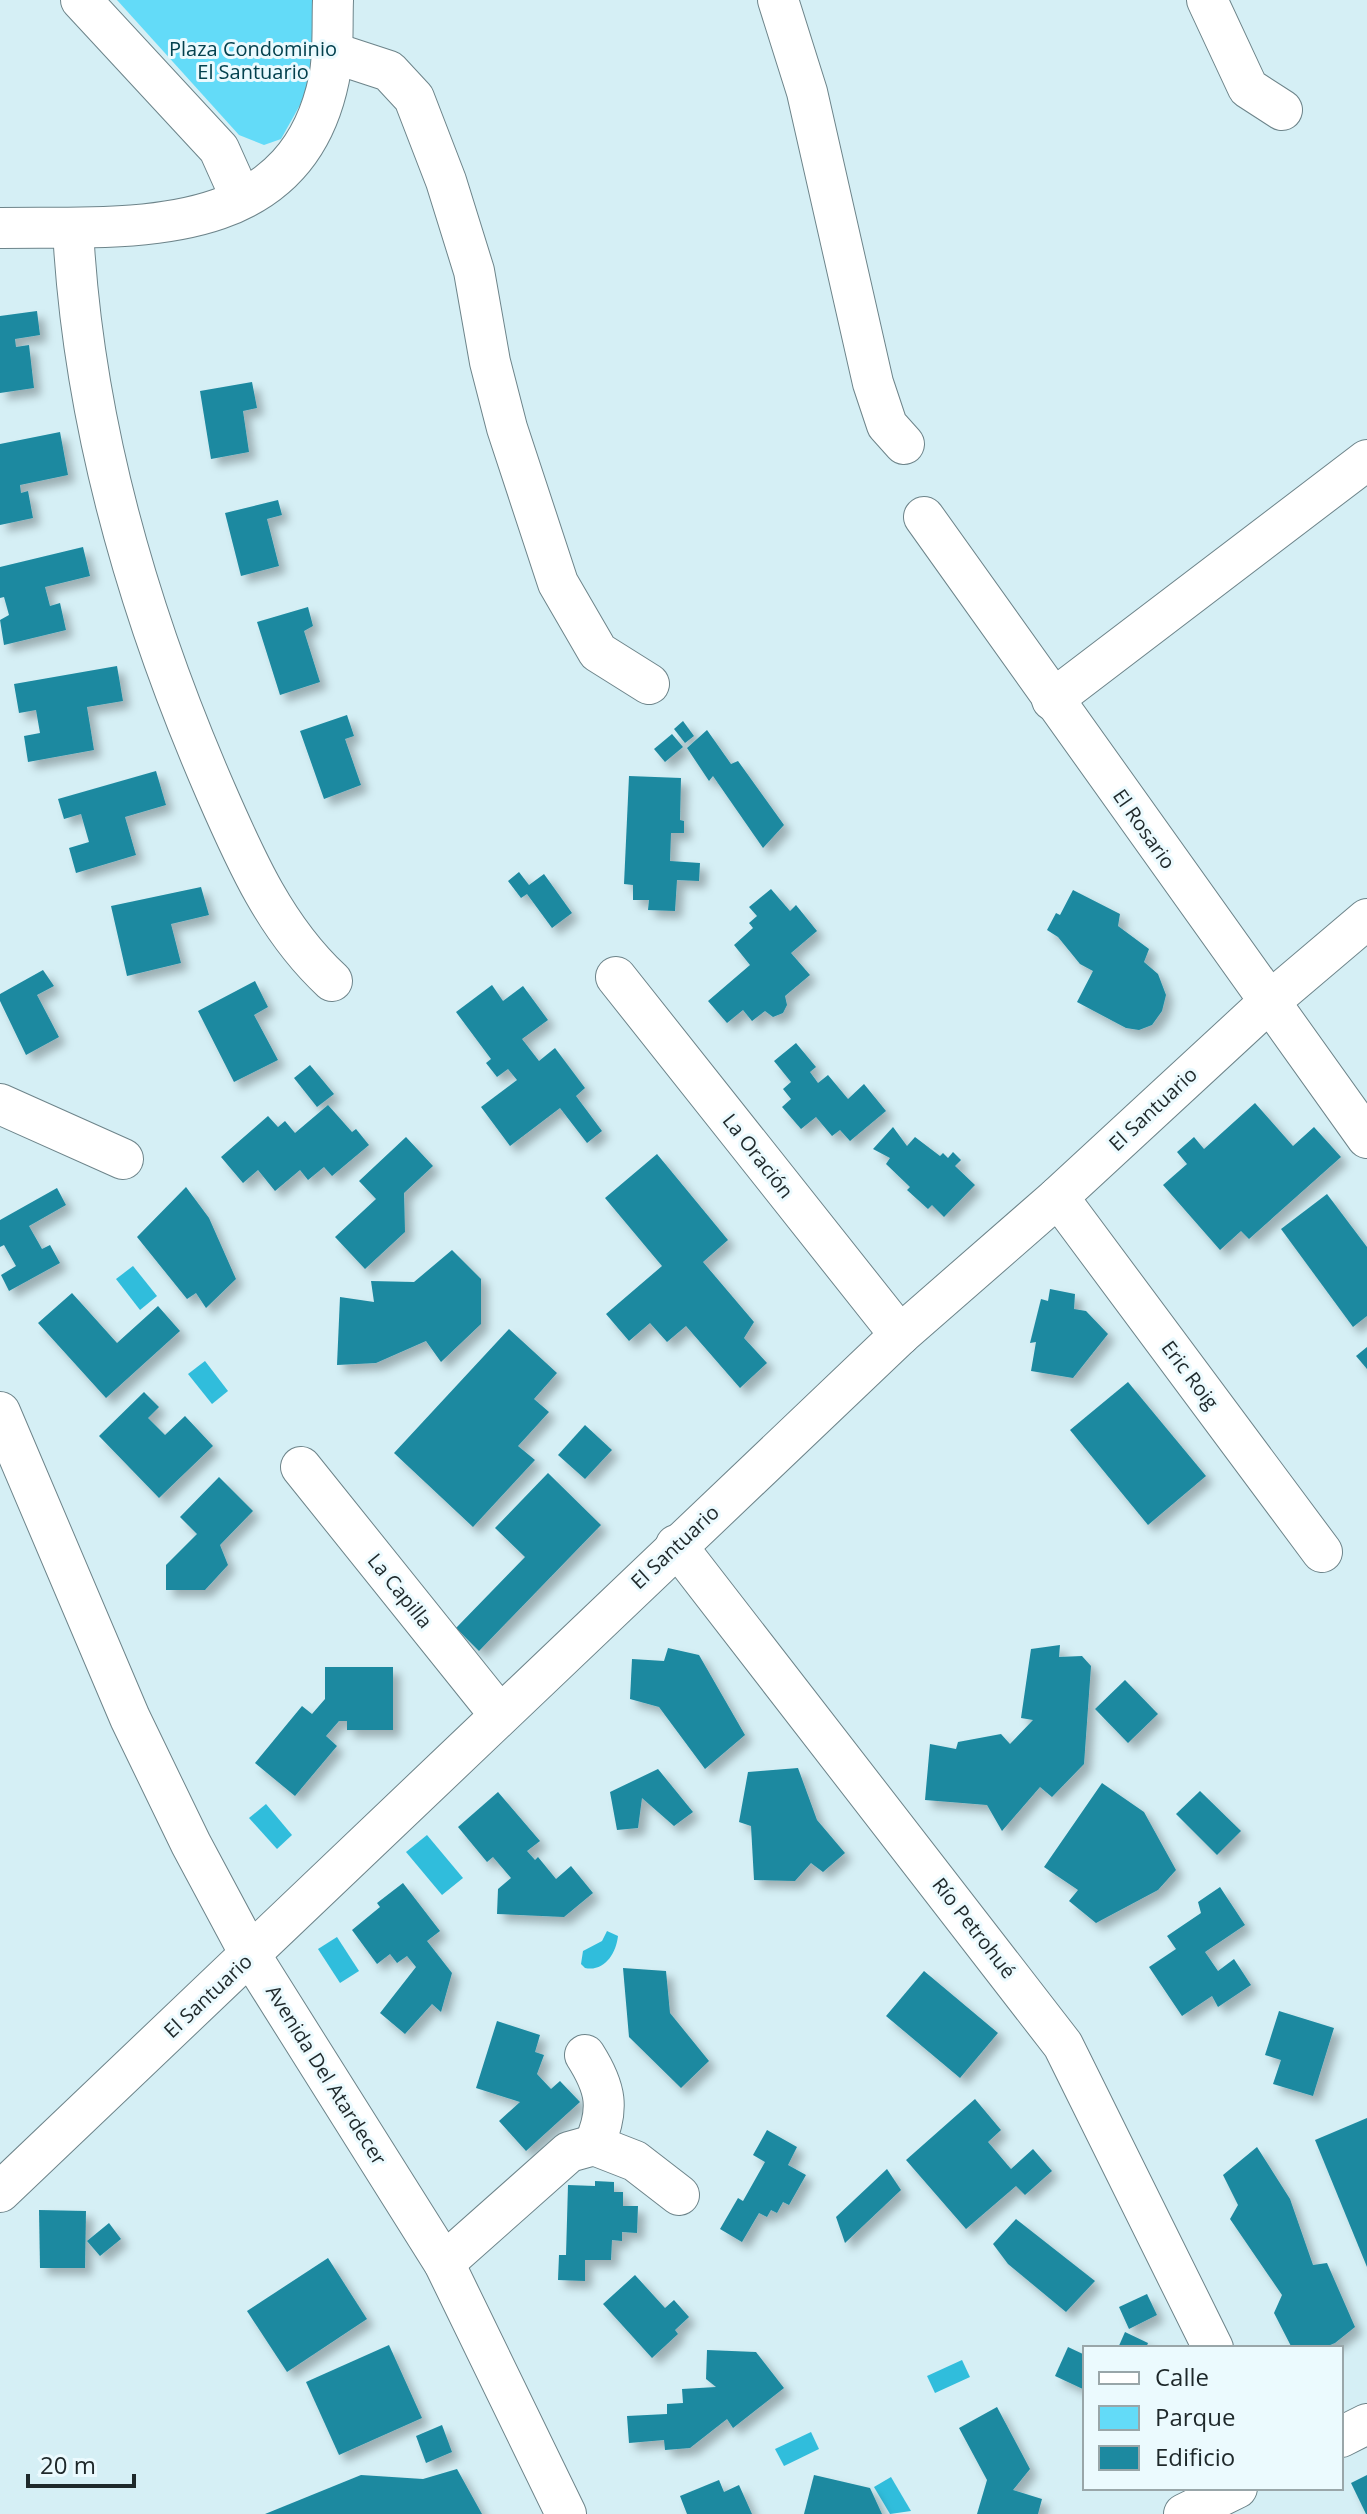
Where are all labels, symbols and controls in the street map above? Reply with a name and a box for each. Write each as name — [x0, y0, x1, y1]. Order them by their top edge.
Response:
park label: Plaza Condominio El Santuario — [169, 35, 337, 85]
street label: El Rosario — [1107, 783, 1182, 874]
street label: El Santuario — [1103, 1061, 1203, 1157]
street label: La Oración — [717, 1108, 800, 1204]
street label: Eric Roig — [1156, 1335, 1225, 1415]
street label: El Santuario — [625, 1499, 725, 1595]
street label: La Capilla — [362, 1548, 439, 1634]
street label: Río Petrohué — [927, 1872, 1022, 1984]
street label: El Santuario — [158, 1948, 258, 2044]
street label: Avenida Del Atardecer — [260, 1980, 393, 2170]
legend — [1083, 2346, 1343, 2490]
text: Calle — [1155, 2360, 1209, 2393]
text: Parque — [1155, 2400, 1235, 2433]
scale bar — [28, 2438, 134, 2488]
text: Edificio — [1155, 2440, 1235, 2473]
text: 20 m — [40, 2448, 96, 2481]

